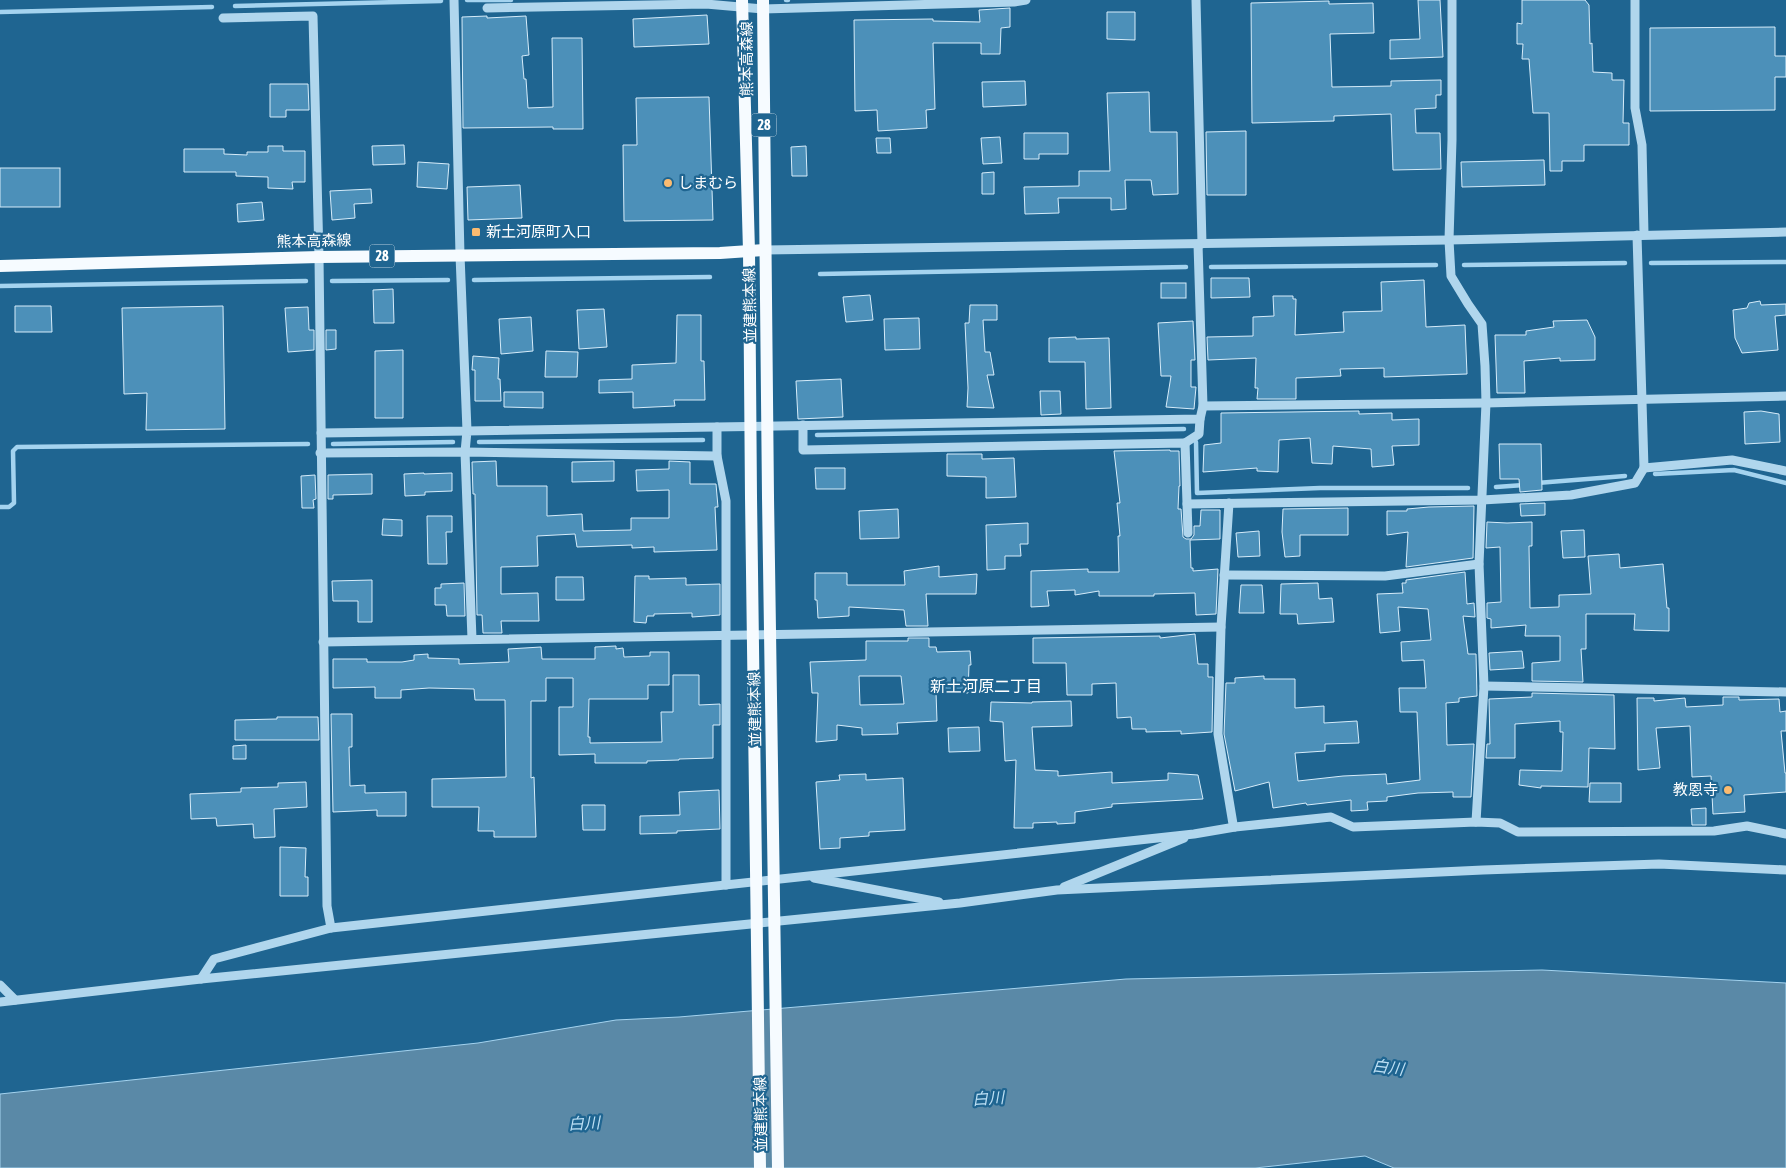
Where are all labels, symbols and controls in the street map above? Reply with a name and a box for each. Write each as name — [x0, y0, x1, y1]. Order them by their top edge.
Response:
street label: 熊本高森線 — [738, 21, 755, 97]
road number: 28 — [752, 114, 776, 136]
place label: しまむら — [678, 174, 738, 191]
marker: しまむら — [662, 177, 674, 189]
place label: 新土河原町入口 — [486, 223, 591, 240]
marker: 新土河原町入口 — [470, 226, 482, 238]
street label: 熊本高森線 — [276, 231, 352, 250]
road number: 28 — [370, 245, 394, 268]
street label: 並建熊本線 — [740, 267, 759, 343]
street label: 並建熊本線 — [745, 671, 764, 747]
district label: 新土河原二丁目 — [930, 677, 1042, 695]
place label: 教恩寺 — [1673, 781, 1718, 798]
marker: 教恩寺 — [1722, 784, 1734, 796]
water label: 白川 — [1371, 1056, 1407, 1078]
street label: 並建熊本線 — [751, 1076, 770, 1152]
water label: 白川 — [971, 1088, 1007, 1108]
water label: 白川 — [568, 1113, 602, 1133]

